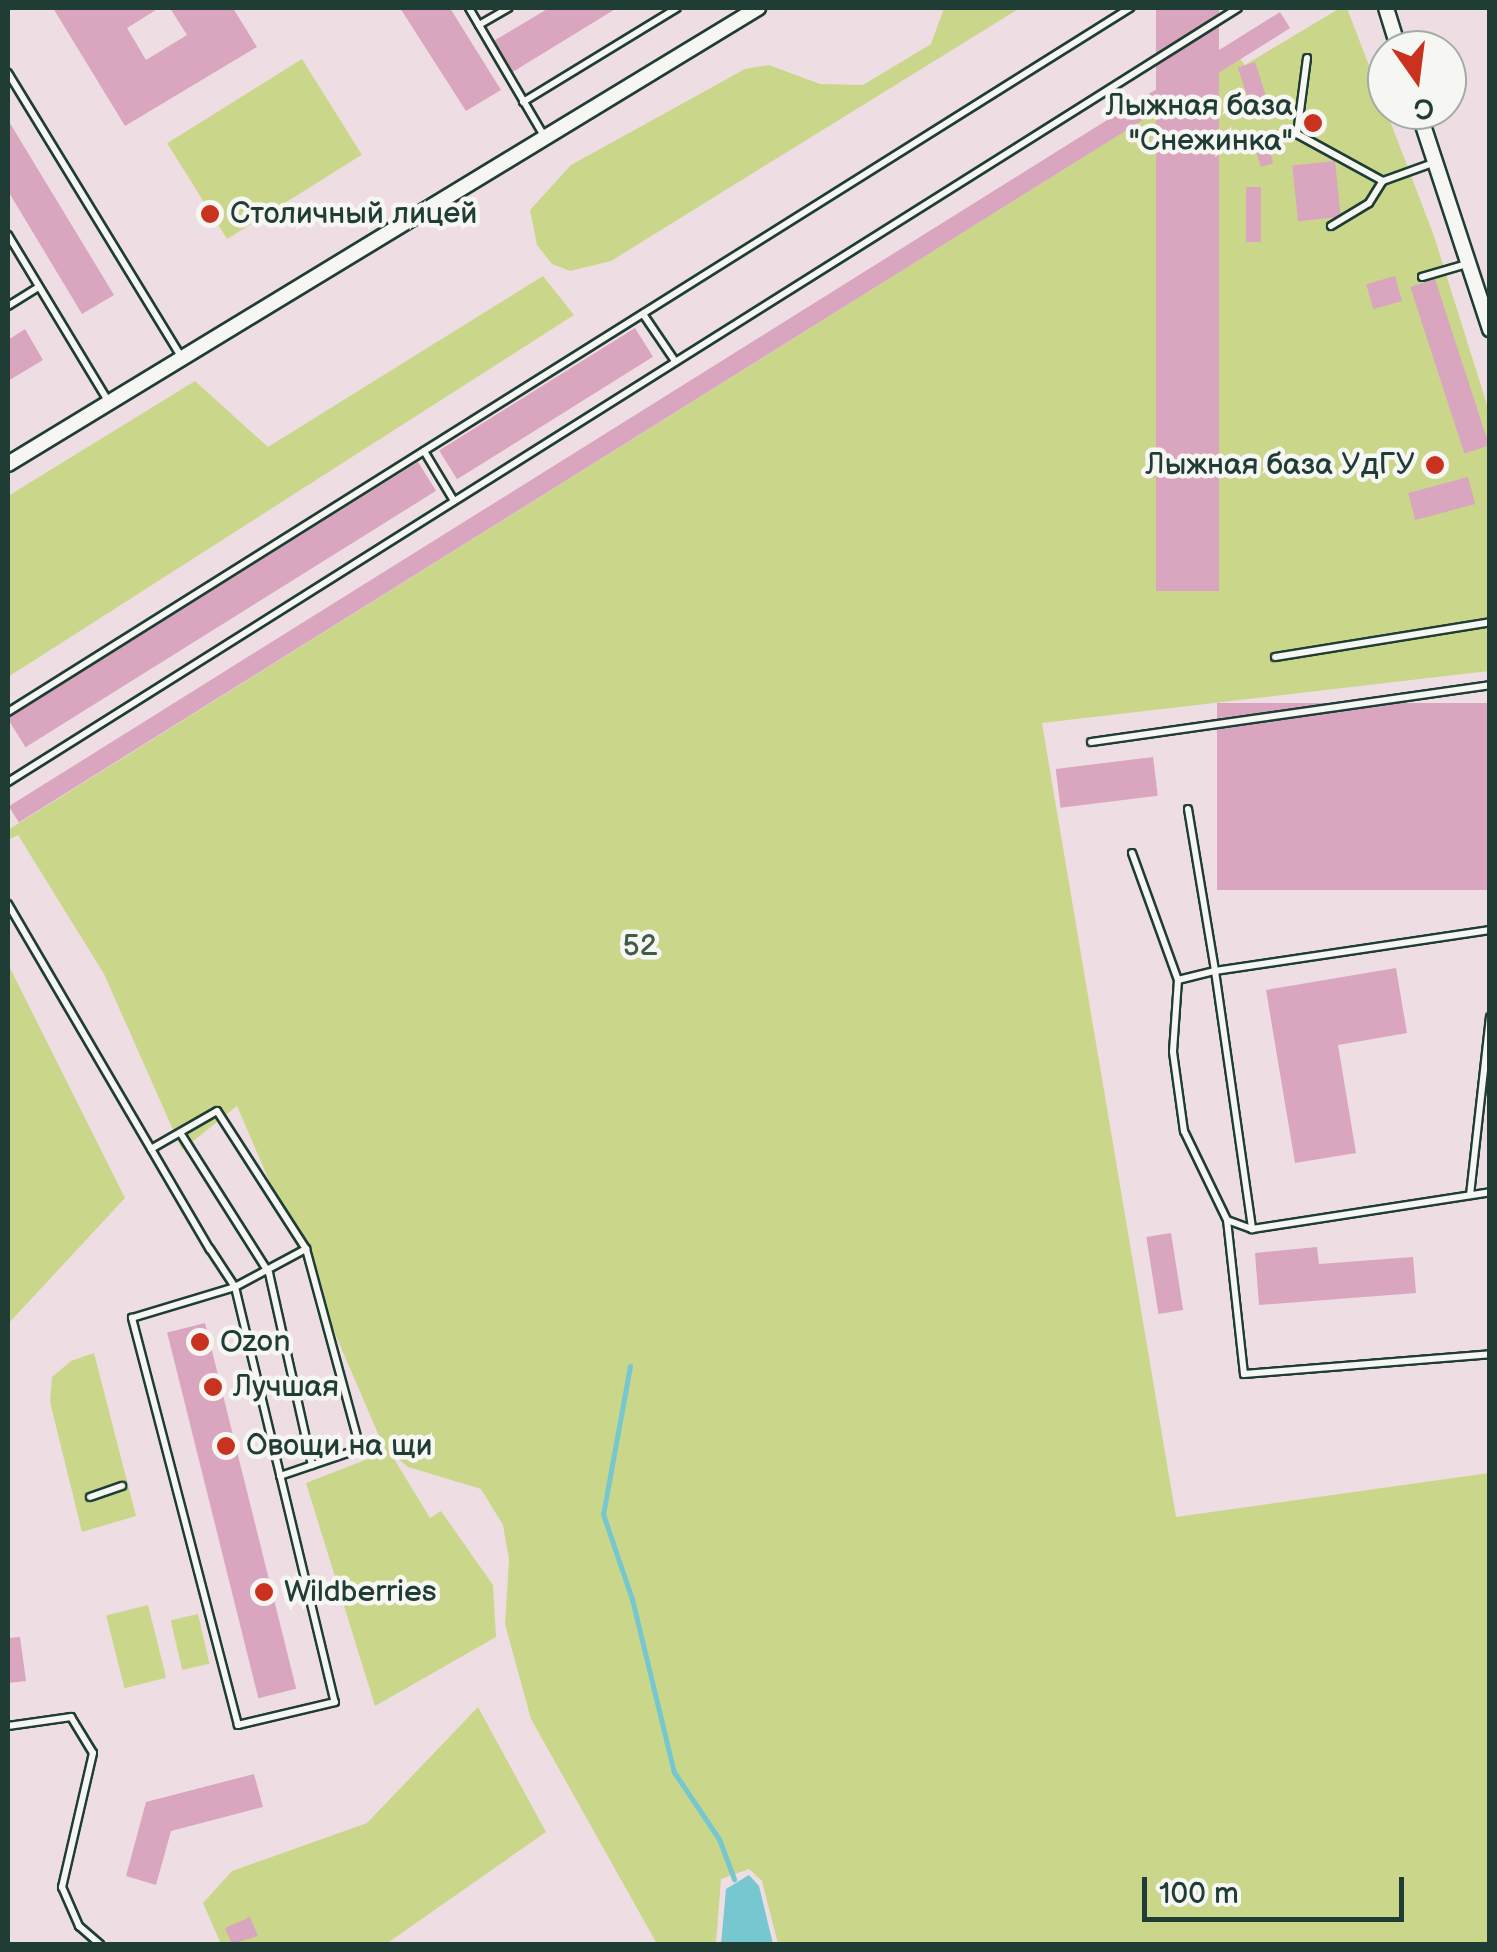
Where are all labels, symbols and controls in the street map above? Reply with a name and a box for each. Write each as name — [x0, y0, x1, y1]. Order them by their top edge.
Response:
north arrow — [1367, 30, 1467, 130]
place label: Лыжная база "Снежинка" — [1106, 88, 1293, 158]
text: С — [1410, 89, 1437, 126]
marker: Лыжная база "Снежинка" — [1302, 112, 1324, 134]
place label: Столичный лицей — [230, 196, 477, 232]
marker: Столичный лицей — [199, 203, 221, 225]
place label: Лыжная база УдГУ — [1146, 447, 1415, 483]
marker: Лыжная база УдГУ — [1424, 454, 1446, 476]
park label: 52 — [623, 928, 657, 964]
place label: Ozon — [220, 1324, 290, 1360]
marker: Ozon — [189, 1331, 211, 1353]
place label: Лучшая — [233, 1369, 339, 1405]
marker: Лучшая — [202, 1376, 224, 1398]
place label: Овощи на щи — [246, 1428, 433, 1464]
marker: Овощи на щи — [215, 1435, 237, 1457]
place label: Wildberries — [284, 1574, 437, 1610]
marker: Wildberries — [253, 1581, 275, 1603]
scale bar — [1147, 1857, 1410, 1919]
text: 100 m — [1159, 1876, 1239, 1912]

